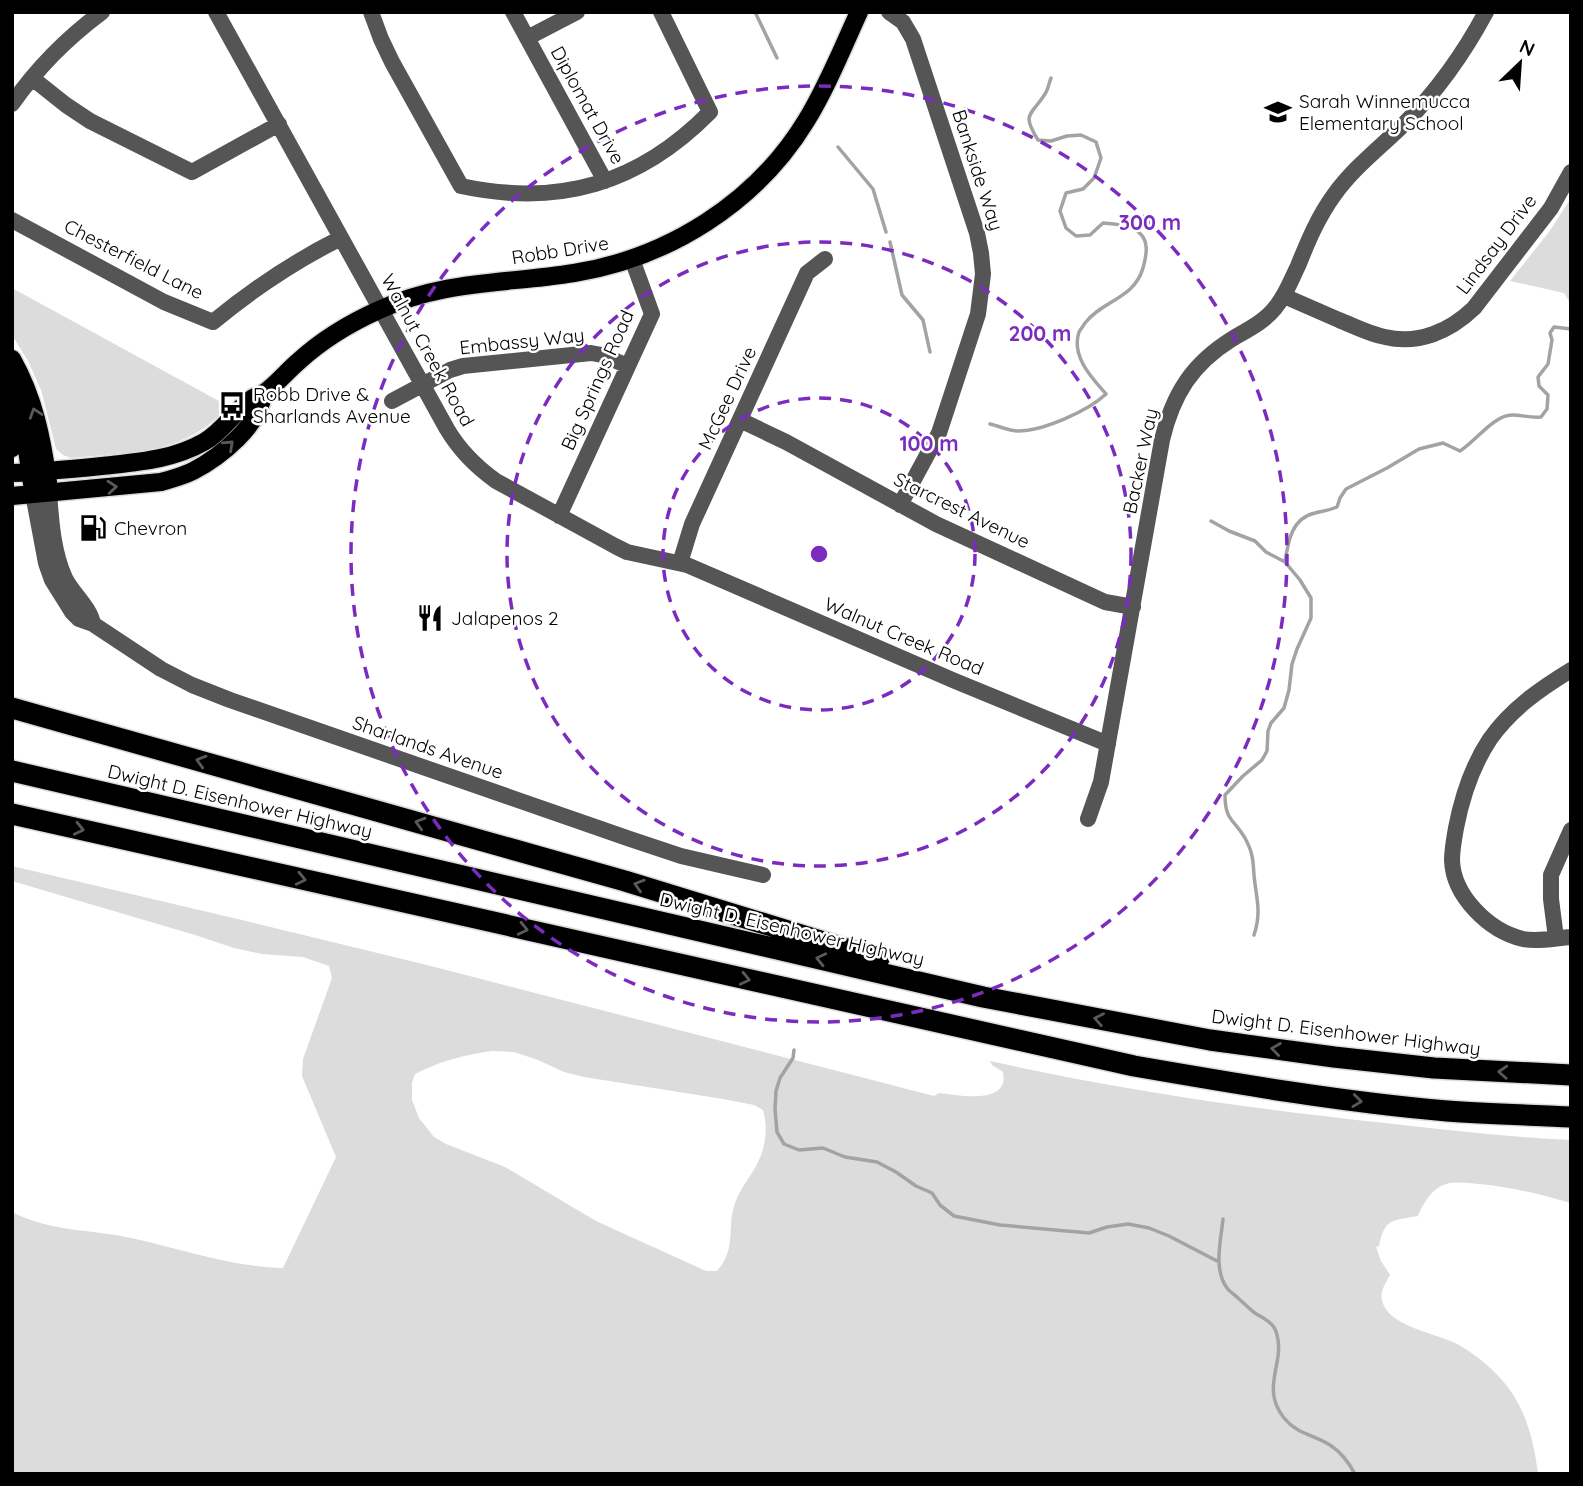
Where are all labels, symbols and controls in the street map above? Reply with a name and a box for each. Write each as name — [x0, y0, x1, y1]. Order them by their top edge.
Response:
north arrow — [1485, 28, 1555, 98]
text: N — [1516, 34, 1539, 61]
street label: Diplomat Drive — [546, 42, 630, 168]
place label: Sarah Winnemucca Elementary School — [1299, 89, 1470, 135]
school or university icon: Sarah Winnemucca Elementary School — [1263, 97, 1293, 127]
street label: Bankside Way — [947, 106, 1009, 234]
street label: Lindsay Drive — [1451, 189, 1541, 299]
text: 300 m — [1119, 209, 1181, 235]
street label: Chesterfield Lane — [60, 214, 208, 304]
street label: Robb Drive — [510, 230, 610, 270]
street label: Walnut Creek Road — [376, 270, 480, 430]
street label: Big Springs Road — [555, 306, 639, 454]
text: 200 m — [1009, 320, 1071, 346]
street label: Embassy Way — [458, 323, 586, 359]
street label: McGee Drive — [693, 343, 761, 453]
place label: Robb Drive & Sharlands Avenue — [253, 382, 411, 428]
bus stop icon: Robb Drive & Sharlands Avenue — [217, 390, 247, 420]
street label: Backer Way — [1117, 406, 1163, 516]
one-way arrow — [29, 408, 43, 420]
text: 100 m — [899, 430, 959, 456]
one-way arrow — [221, 441, 234, 454]
street label: Starcrest Avenue — [890, 467, 1034, 553]
one-way arrow — [107, 480, 118, 495]
fuel station icon: Chevron — [78, 513, 108, 543]
place label: Chevron — [114, 516, 187, 540]
centre of rings — [807, 542, 831, 566]
street label: Walnut Creek Road — [821, 592, 987, 680]
restaurant icon: Jalapenos 2 — [415, 603, 445, 633]
place label: Jalapenos 2 — [451, 606, 559, 630]
street label: Sharlands Avenue — [350, 710, 506, 784]
one-way arrow — [195, 755, 207, 770]
street label: Dwight D. Eisenhower Highway — [105, 759, 375, 843]
one-way arrow — [414, 816, 426, 831]
one-way arrow — [73, 821, 85, 835]
one-way arrow — [295, 871, 307, 885]
one-way arrow — [633, 879, 645, 894]
street label: Dwight D. Eisenhower Highway — [657, 887, 927, 971]
one-way arrow — [517, 921, 529, 935]
one-way arrow — [815, 953, 827, 967]
one-way arrow — [739, 971, 751, 985]
street label: Dwight D. Eisenhower Highway — [1210, 1004, 1482, 1060]
one-way arrow — [1093, 1012, 1105, 1027]
one-way arrow — [1270, 1042, 1282, 1057]
one-way arrow — [1497, 1065, 1508, 1080]
one-way arrow — [1352, 1094, 1363, 1109]

